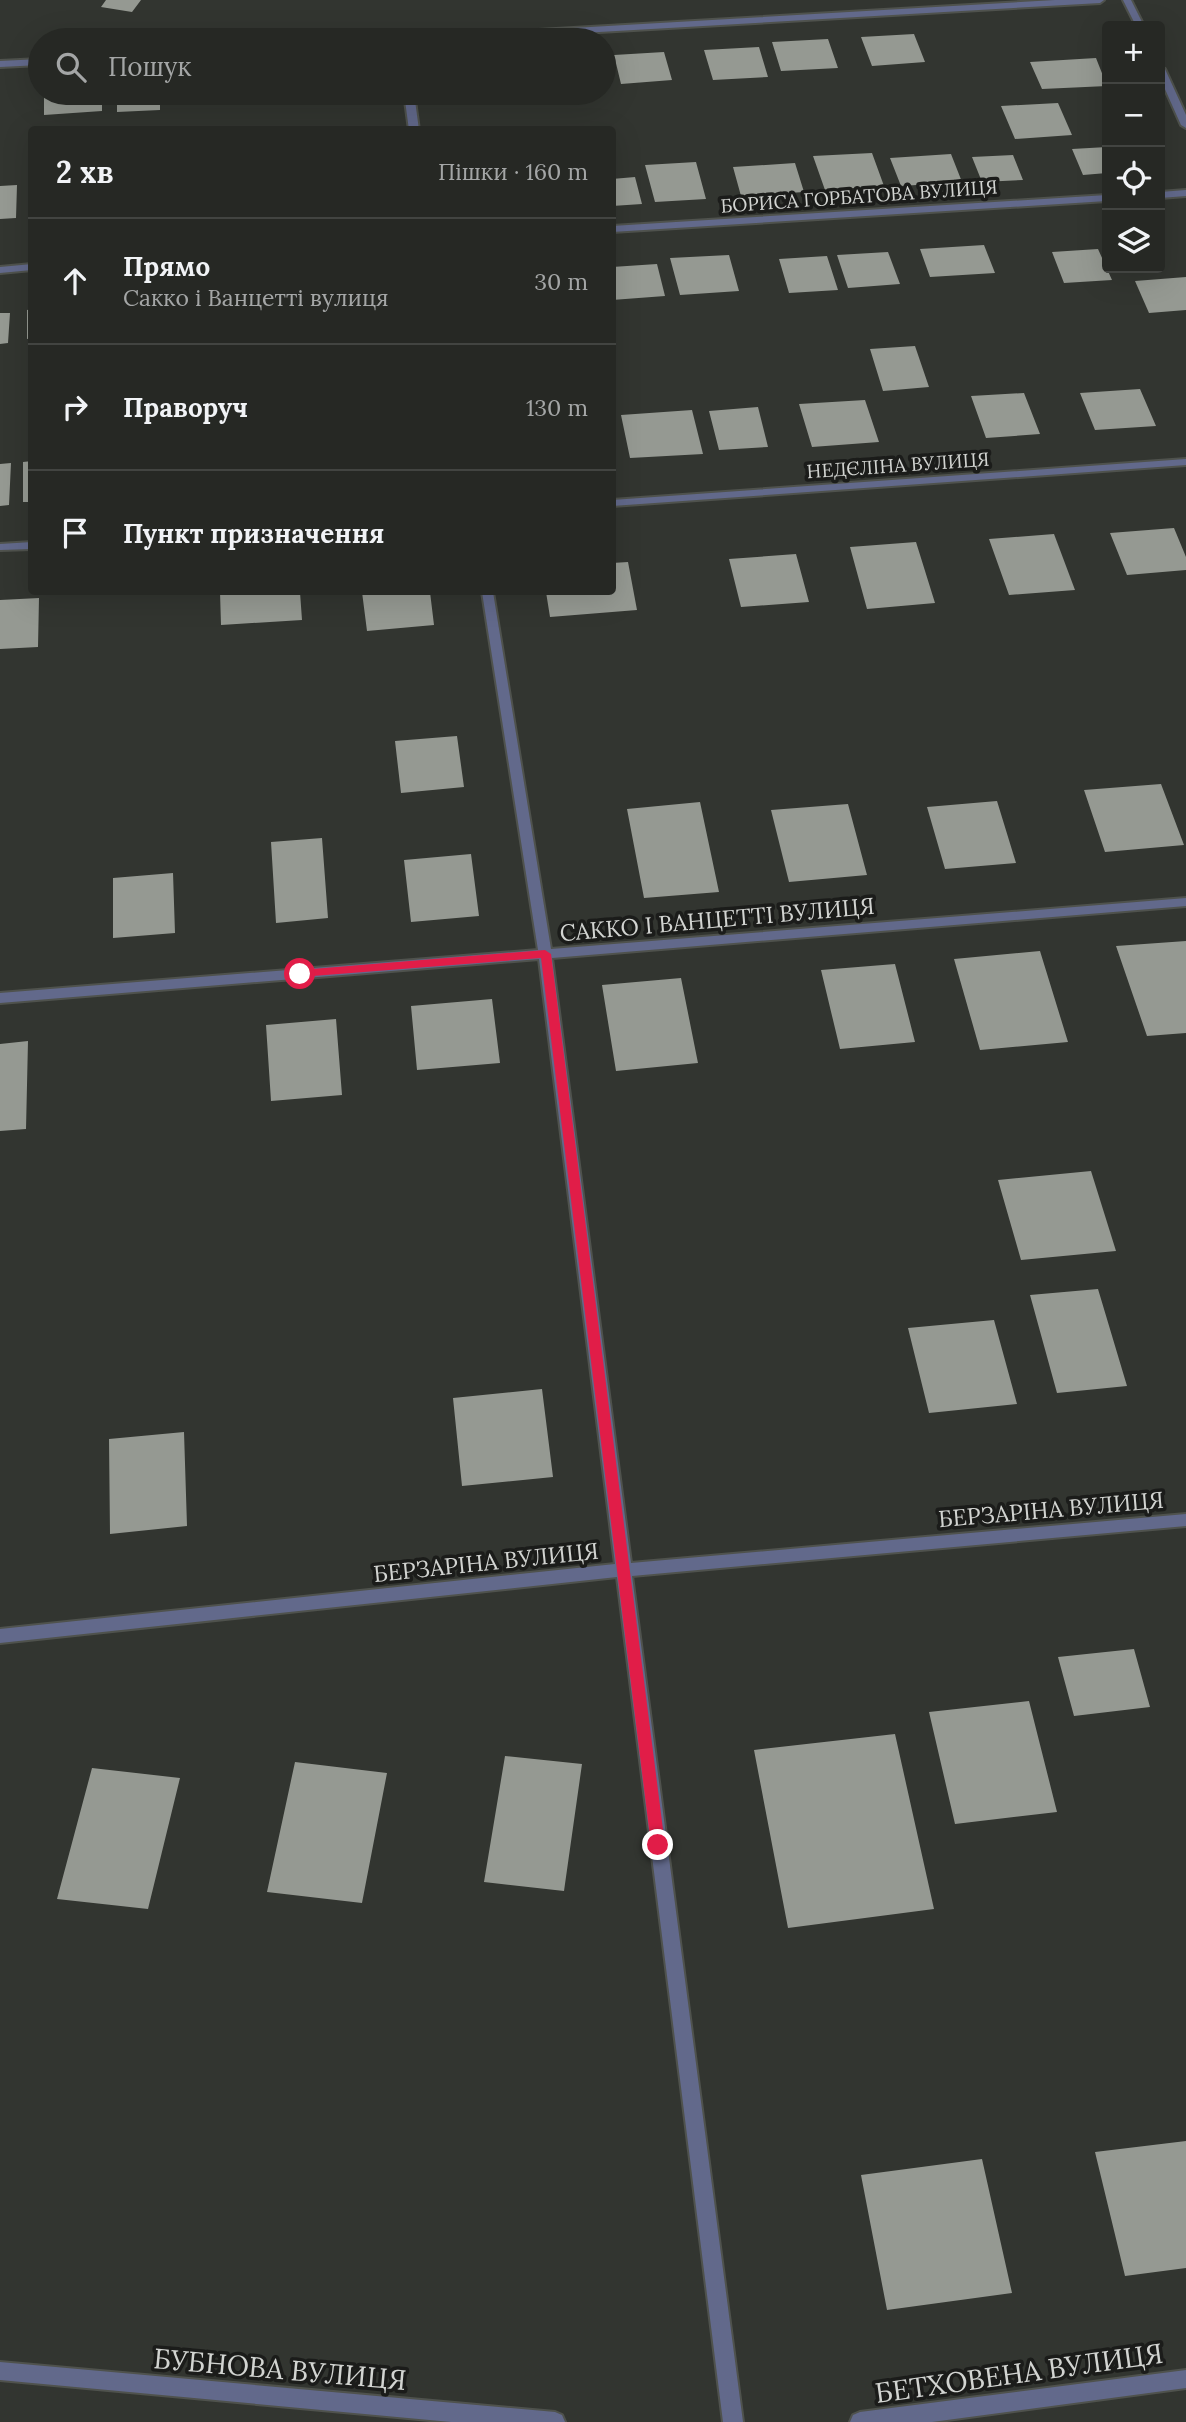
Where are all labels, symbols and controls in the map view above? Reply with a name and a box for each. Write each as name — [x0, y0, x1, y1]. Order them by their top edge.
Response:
map controls — [1102, 21, 1165, 273]
button: + — [1102, 21, 1165, 84]
search box — [28, 28, 616, 105]
icon: search — [52, 48, 90, 86]
text: Пошук — [108, 50, 192, 83]
button: − — [1102, 84, 1165, 147]
button: locate — [1102, 147, 1165, 210]
text: 2 хв — [56, 153, 114, 191]
text: Пішки · 160 m — [438, 157, 588, 186]
street label: БОРИСА ГОРБАТОВА ВУЛИЦЯ — [720, 174, 998, 218]
button: layers — [1102, 210, 1165, 273]
text: Прямо — [123, 250, 210, 283]
icon: ahead — [56, 262, 94, 300]
text: 30 m — [534, 267, 588, 296]
text: Сакко і Ванцетті вулиця — [123, 283, 389, 312]
icon: right — [56, 388, 94, 426]
text: Праворуч — [123, 391, 248, 424]
text: 130 m — [526, 393, 588, 422]
street label: НЕДЄЛІНА ВУЛИЦЯ — [806, 447, 990, 483]
icon: arrive — [56, 514, 94, 552]
text: Пункт призначення — [123, 517, 384, 550]
street label: САККО І ВАНЦЕТТІ ВУЛИЦЯ — [558, 891, 876, 947]
route start — [284, 958, 315, 989]
street label: БЕРЗАРІНА ВУЛИЦЯ — [937, 1485, 1165, 1533]
street label: БЕРЗАРІНА ВУЛИЦЯ — [372, 1536, 600, 1588]
route end — [642, 1829, 673, 1860]
street label: БЕТХОВЕНА ВУЛИЦЯ — [873, 2335, 1165, 2411]
street label: БУБНОВА ВУЛИЦЯ — [152, 2340, 408, 2398]

